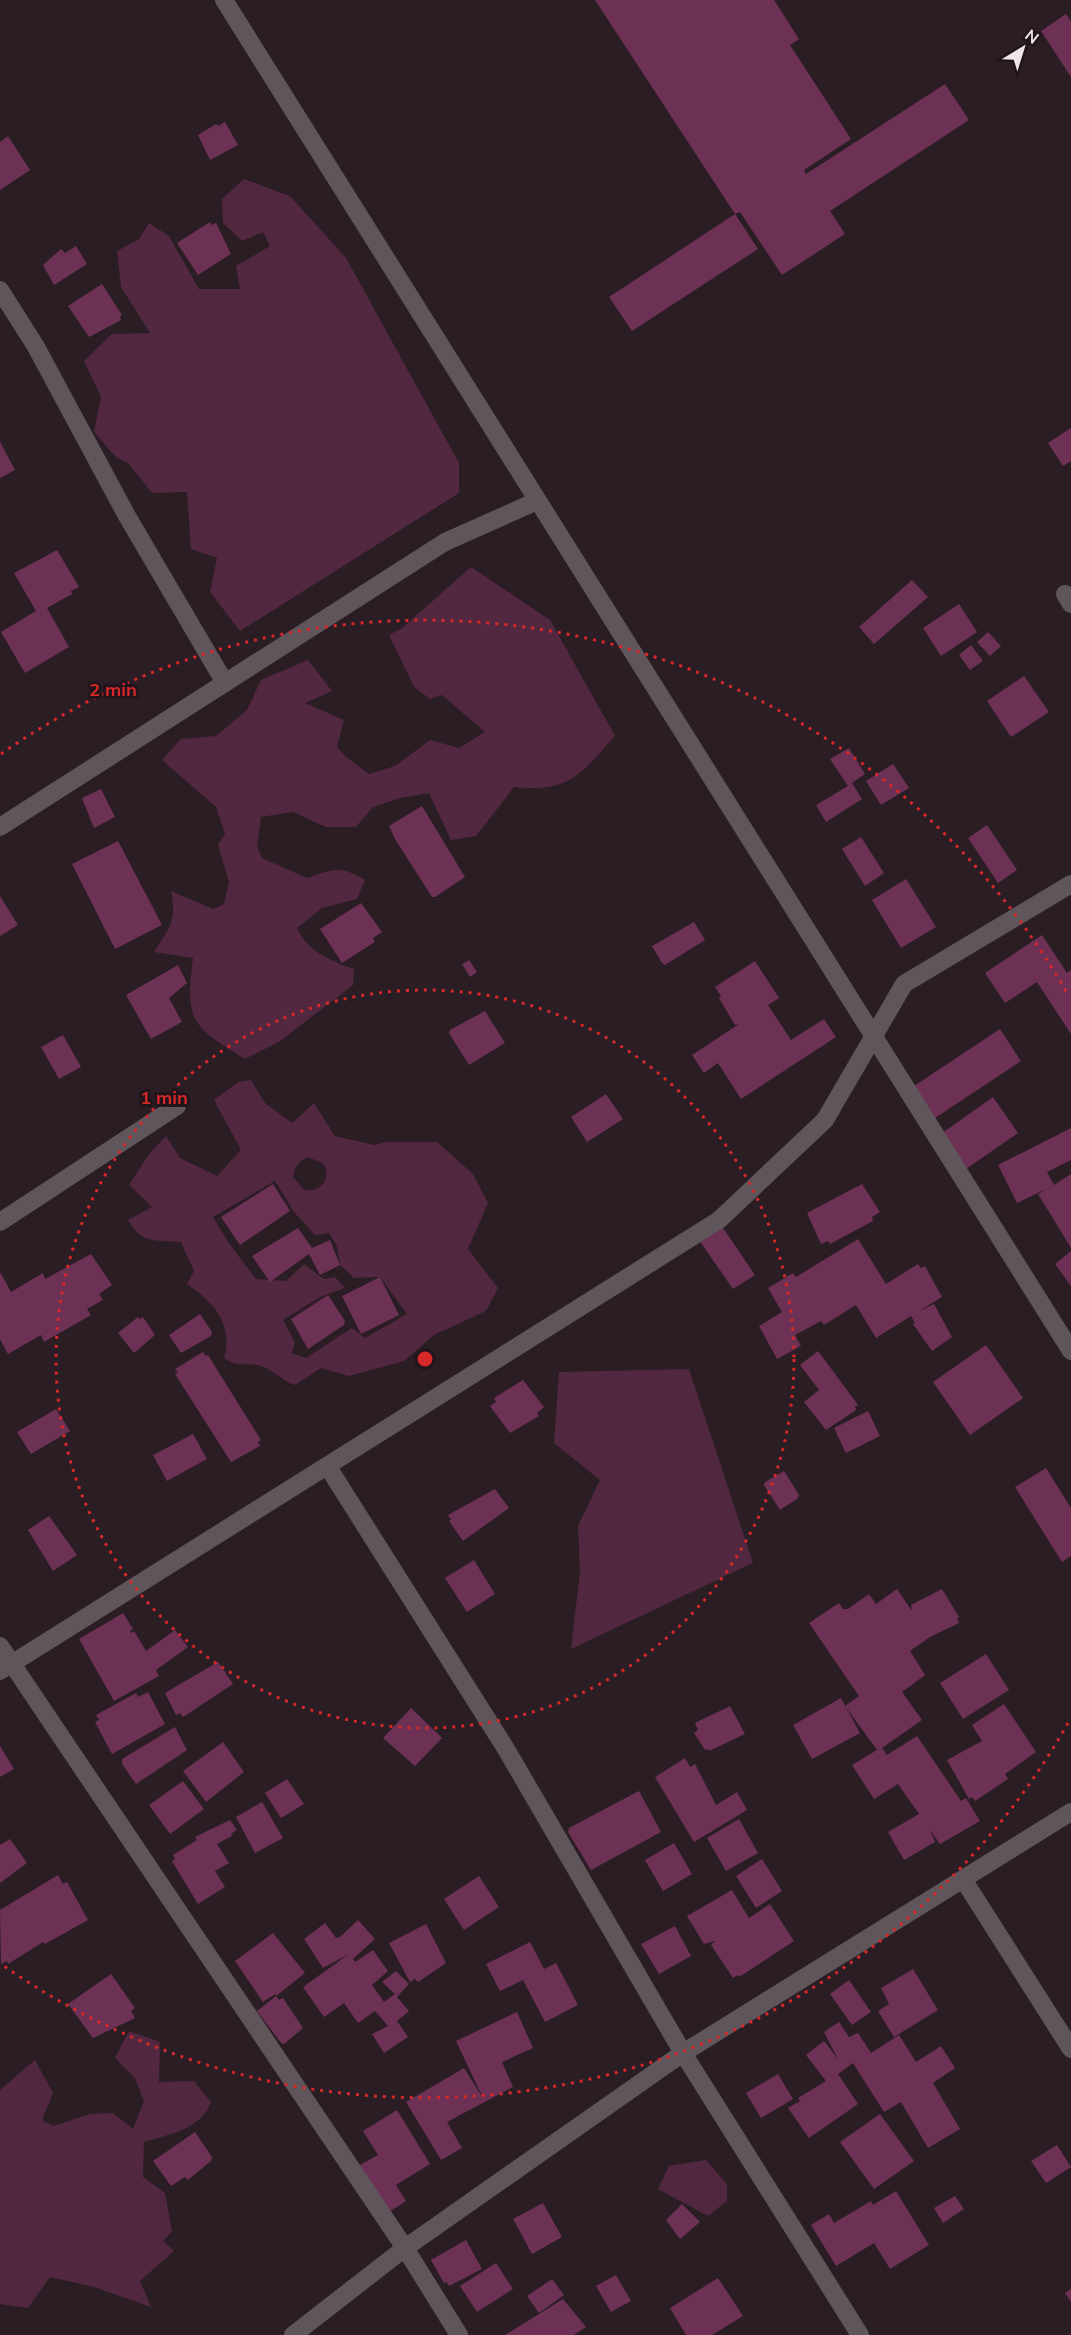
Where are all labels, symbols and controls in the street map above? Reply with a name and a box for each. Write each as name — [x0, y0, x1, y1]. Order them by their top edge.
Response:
north arrow — [993, 18, 1053, 78]
text: N — [1021, 25, 1043, 48]
text: 2 min — [89, 678, 137, 701]
text: 1 min — [140, 1086, 188, 1109]
centre of rings — [415, 1349, 435, 1369]

